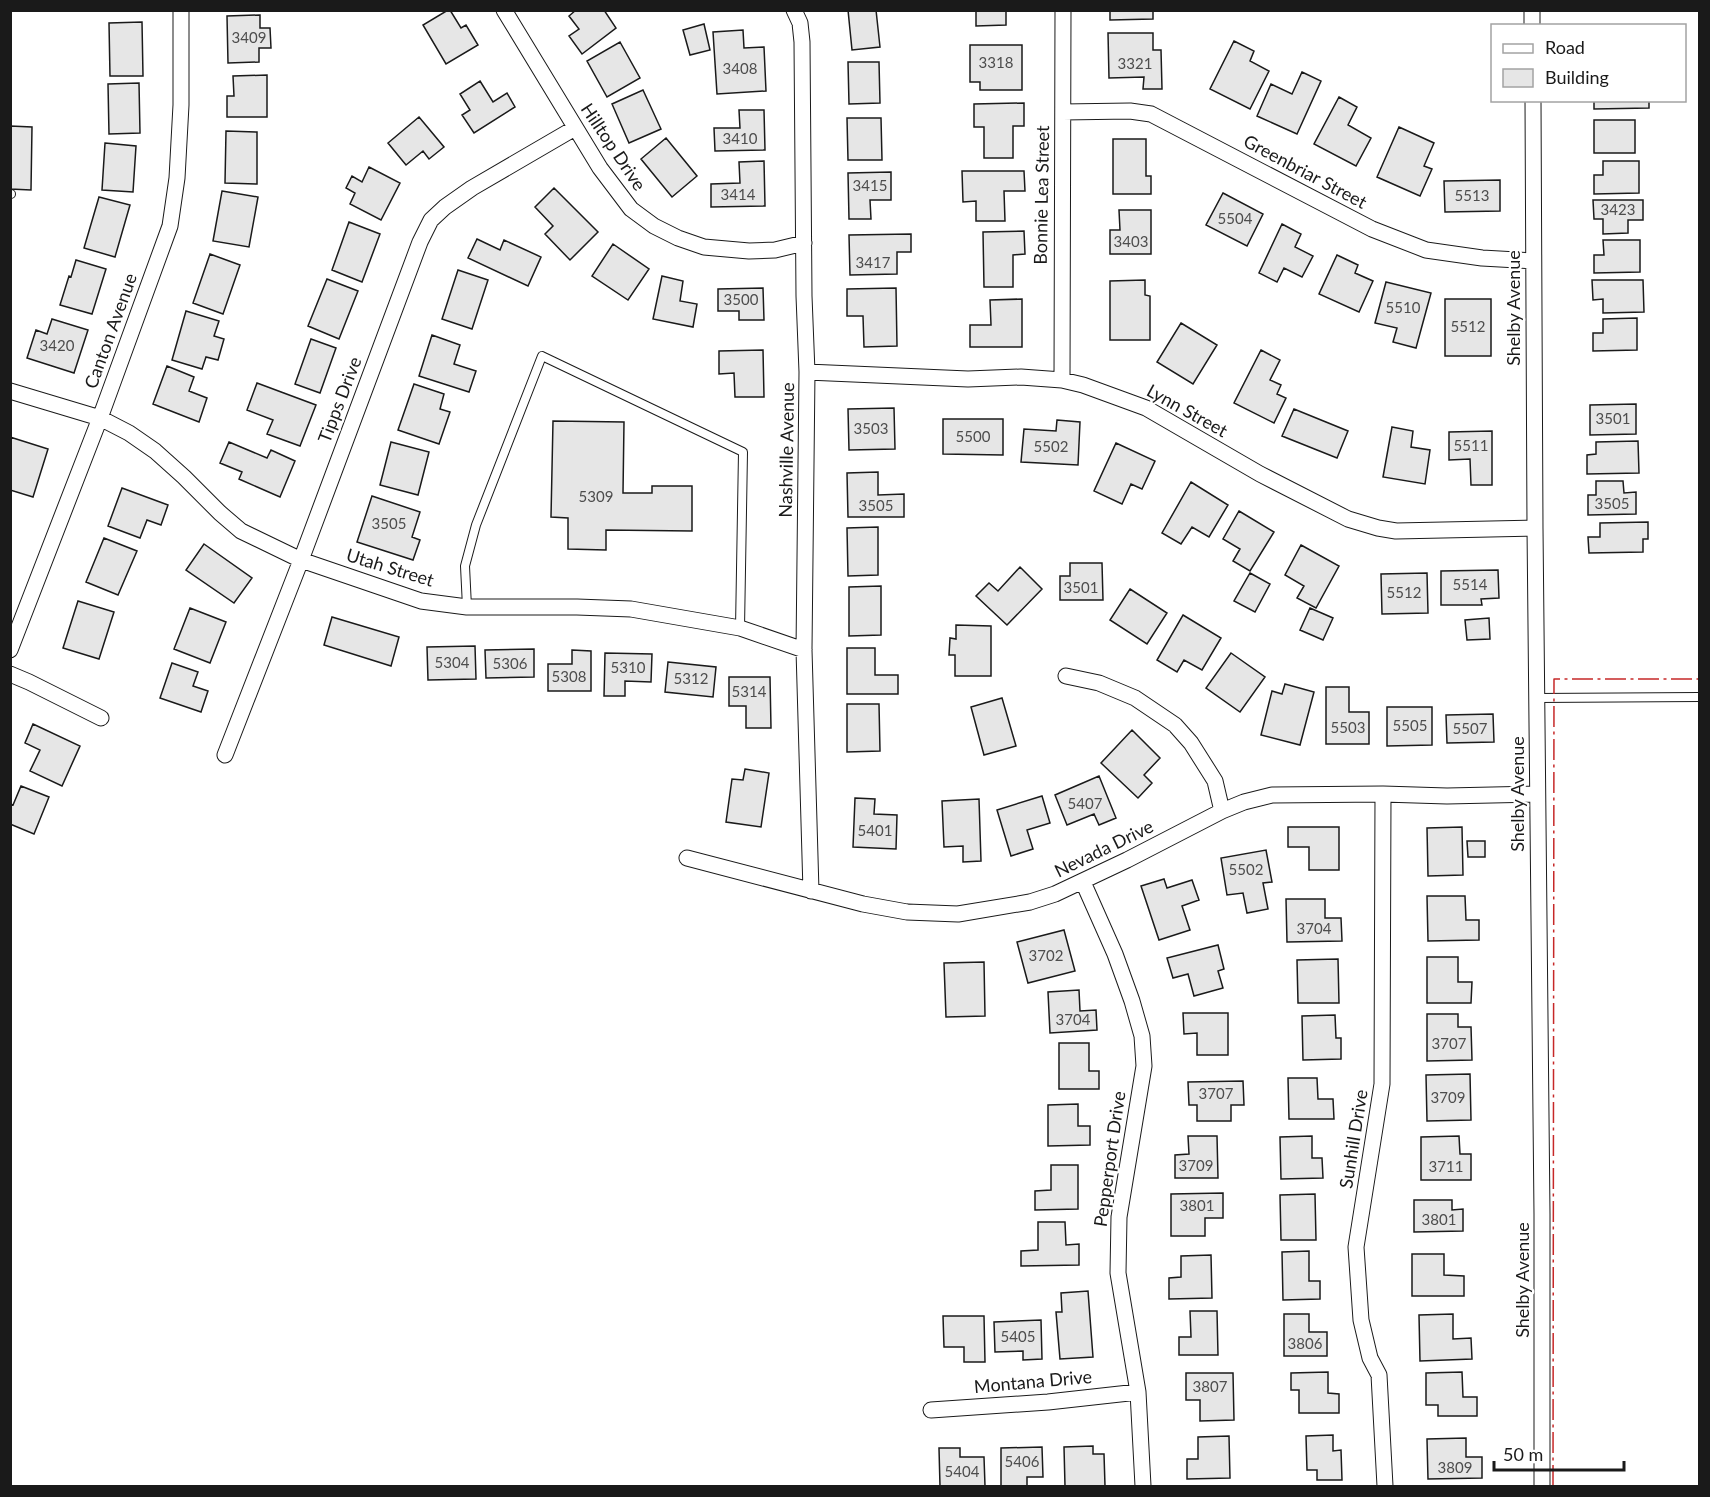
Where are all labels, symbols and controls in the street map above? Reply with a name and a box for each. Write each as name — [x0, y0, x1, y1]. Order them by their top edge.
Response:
legend — [1491, 24, 1686, 102]
house number: 3409 — [232, 28, 266, 46]
text: Road — [1545, 36, 1585, 58]
house number: 3318 — [979, 53, 1013, 71]
house number: 3321 — [1118, 54, 1152, 72]
house number: 3408 — [723, 59, 757, 77]
text: Building — [1545, 66, 1609, 88]
street label: Hilltop Drive — [577, 99, 651, 194]
street label: Bonnie Lea Street — [1029, 125, 1053, 265]
house number: 3410 — [723, 129, 758, 147]
street label: Greenbriar Street — [1240, 129, 1371, 213]
house number: 3415 — [853, 176, 887, 194]
house number: 3414 — [721, 185, 756, 203]
house number: 5513 — [1455, 186, 1489, 204]
house number: 3423 — [1601, 200, 1635, 218]
house number: 5504 — [1218, 209, 1253, 227]
house number: 3403 — [1114, 232, 1148, 250]
street label: Shelby Avenue — [1502, 250, 1524, 366]
house number: 3417 — [856, 253, 891, 271]
street label: Canton Avenue — [79, 270, 141, 391]
house number: 3500 — [724, 290, 759, 308]
house number: 5510 — [1386, 298, 1421, 316]
house number: 5512 — [1451, 317, 1485, 335]
house number: 3420 — [40, 336, 75, 354]
street label: Tipps Drive — [313, 354, 366, 446]
street label: Lynn Street — [1143, 379, 1232, 442]
street label: Nashville Avenue — [774, 382, 798, 518]
house number: 3501 — [1596, 409, 1630, 427]
house number: 3503 — [854, 419, 888, 437]
house number: 5500 — [956, 427, 991, 445]
house number: 5511 — [1454, 436, 1488, 454]
house number: 5502 — [1034, 437, 1068, 455]
house number: 5309 — [579, 487, 613, 505]
house number: 3505 — [1595, 494, 1629, 512]
house number: 3505 — [859, 496, 893, 514]
house number: 3505 — [372, 514, 406, 532]
street label: Utah Street — [344, 543, 437, 591]
house number: 5514 — [1453, 575, 1488, 593]
house number: 3501 — [1064, 578, 1098, 596]
house number: 5512 — [1387, 583, 1421, 601]
house number: 5304 — [435, 653, 470, 671]
house number: 5306 — [493, 654, 528, 672]
house number: 5310 — [611, 658, 646, 676]
house number: 5308 — [552, 667, 586, 685]
house number: 5312 — [674, 669, 708, 687]
house number: 5314 — [732, 682, 767, 700]
house number: 5505 — [1393, 716, 1427, 734]
house number: 5503 — [1331, 718, 1365, 736]
house number: 5507 — [1453, 719, 1488, 737]
street label: Shelby Avenue — [1506, 736, 1528, 852]
house number: 5407 — [1068, 794, 1103, 812]
street label: Nevada Drive — [1050, 815, 1157, 882]
house number: 5401 — [858, 821, 892, 839]
house number: 5502 — [1229, 860, 1263, 878]
house number: 3704 — [1297, 919, 1332, 937]
house number: 3702 — [1029, 946, 1063, 964]
house number: 3704 — [1056, 1010, 1091, 1028]
house number: 3707 — [1432, 1034, 1467, 1052]
house number: 3707 — [1199, 1084, 1234, 1102]
street label: Sunhill Drive — [1334, 1088, 1372, 1190]
house number: 3709 — [1431, 1088, 1465, 1106]
street label: Pepperport Drive — [1089, 1090, 1129, 1228]
house number: 3709 — [1179, 1156, 1213, 1174]
house number: 3711 — [1429, 1157, 1463, 1175]
house number: 3801 — [1180, 1196, 1214, 1214]
house number: 3801 — [1422, 1210, 1456, 1228]
street label: Shelby Avenue — [1511, 1222, 1533, 1338]
house number: 5405 — [1001, 1327, 1035, 1345]
house number: 3806 — [1288, 1334, 1323, 1352]
street label: Montana Drive — [973, 1365, 1093, 1397]
house number: 3807 — [1193, 1377, 1228, 1395]
scale bar — [1494, 1434, 1624, 1472]
text: 50 m — [1503, 1443, 1543, 1465]
house number: 5406 — [1005, 1452, 1040, 1470]
house number: 3809 — [1438, 1458, 1472, 1476]
house number: 5404 — [945, 1462, 980, 1480]

